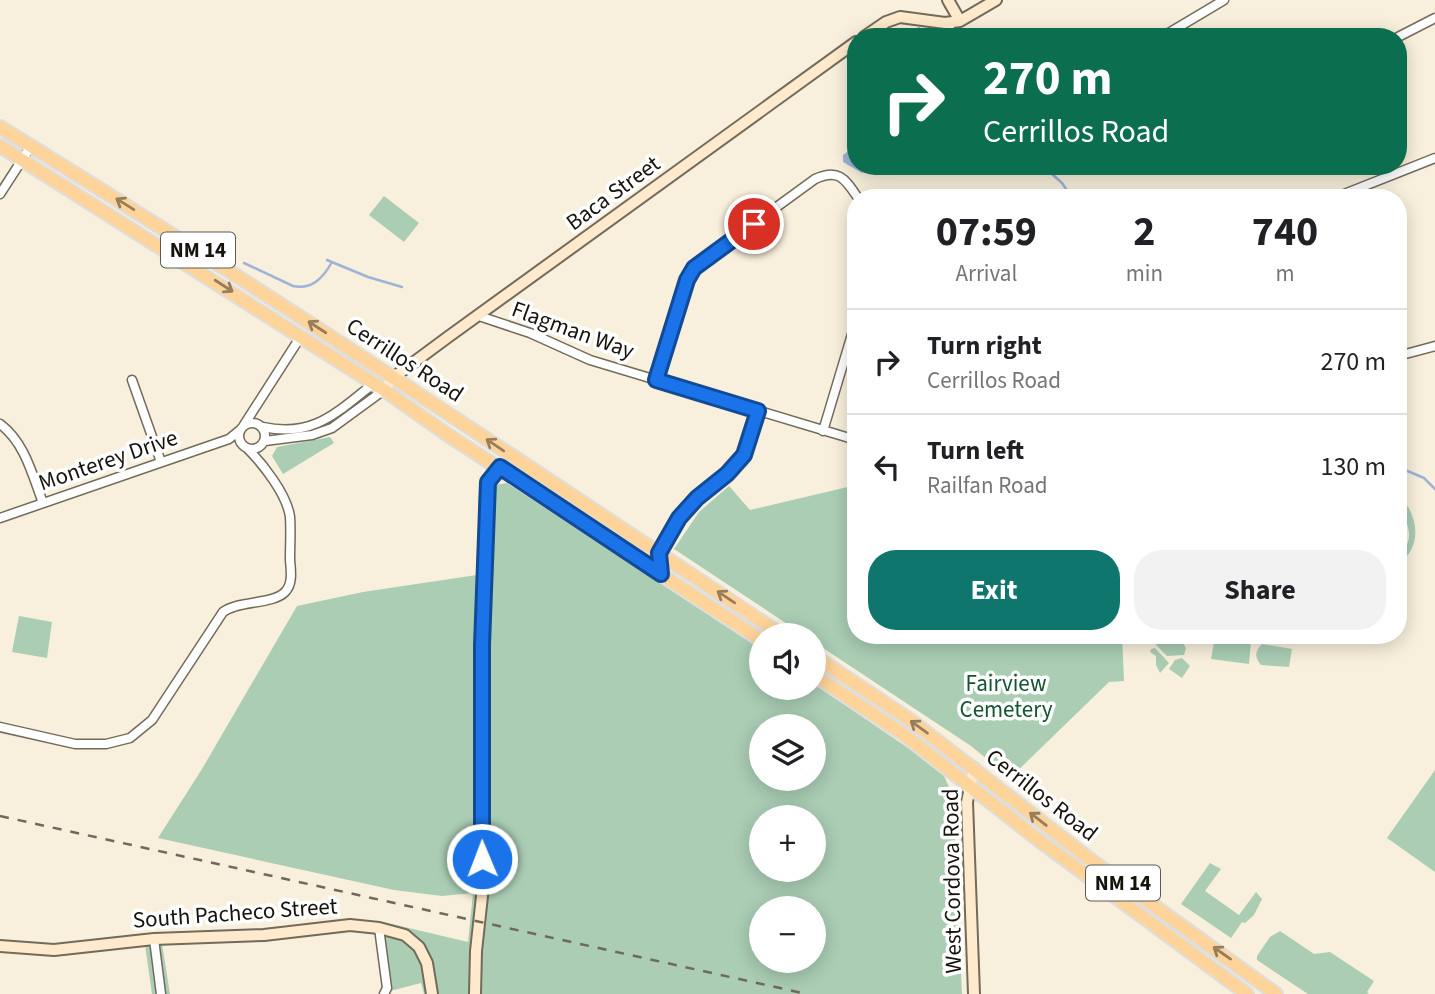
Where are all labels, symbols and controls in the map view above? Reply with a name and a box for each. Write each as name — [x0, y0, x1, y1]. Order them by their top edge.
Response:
text: 270 m — [983, 44, 1112, 114]
icon: right — [868, 56, 959, 147]
text: Cerrillos Road — [983, 109, 1169, 155]
street label: Baca Street — [559, 147, 667, 238]
pin — [724, 194, 784, 254]
one-way arrow — [115, 197, 135, 211]
text: 07:59 — [936, 202, 1037, 262]
text: 2 — [1133, 202, 1155, 262]
text: 740 — [1252, 202, 1318, 262]
icon: arrive — [735, 205, 773, 243]
road number: NM 14 — [161, 232, 235, 268]
text: Arrival — [955, 257, 1017, 290]
text: min — [1126, 257, 1163, 290]
text: m — [1275, 257, 1295, 290]
one-way arrow — [213, 280, 233, 294]
street label: Flagman Way — [507, 293, 639, 368]
street label: Cerrillos Road — [340, 310, 470, 410]
one-way arrow — [307, 319, 327, 333]
text: Turn right — [927, 327, 1042, 364]
icon: right — [868, 343, 906, 381]
text: 270 m — [1320, 343, 1386, 380]
text: Cerrillos Road — [927, 364, 1061, 397]
street label: Monterey Drive — [34, 421, 182, 499]
text: Turn left — [927, 432, 1024, 469]
one-way arrow — [486, 438, 505, 452]
icon: left — [868, 448, 906, 486]
text: 130 m — [1320, 448, 1386, 485]
text: Railfan Road — [927, 469, 1048, 502]
button: Exit — [868, 550, 1120, 630]
button: Share — [1134, 550, 1386, 630]
one-way arrow — [716, 590, 736, 604]
map controls — [749, 623, 826, 973]
button: sound — [749, 623, 826, 700]
park label: Fairview Cemetery — [960, 667, 1053, 726]
button: layers — [749, 714, 826, 791]
one-way arrow — [910, 720, 929, 734]
street label: Cerrillos Road — [979, 741, 1105, 849]
street label: West Cordova Road — [934, 788, 970, 974]
button: + — [749, 805, 826, 882]
one-way arrow — [1029, 811, 1048, 826]
position arrow — [445, 822, 519, 896]
road number: NM 14 — [1086, 866, 1160, 900]
street label: South Pacheco Street — [132, 889, 339, 937]
button: − — [749, 896, 826, 973]
one-way arrow — [1213, 946, 1232, 960]

